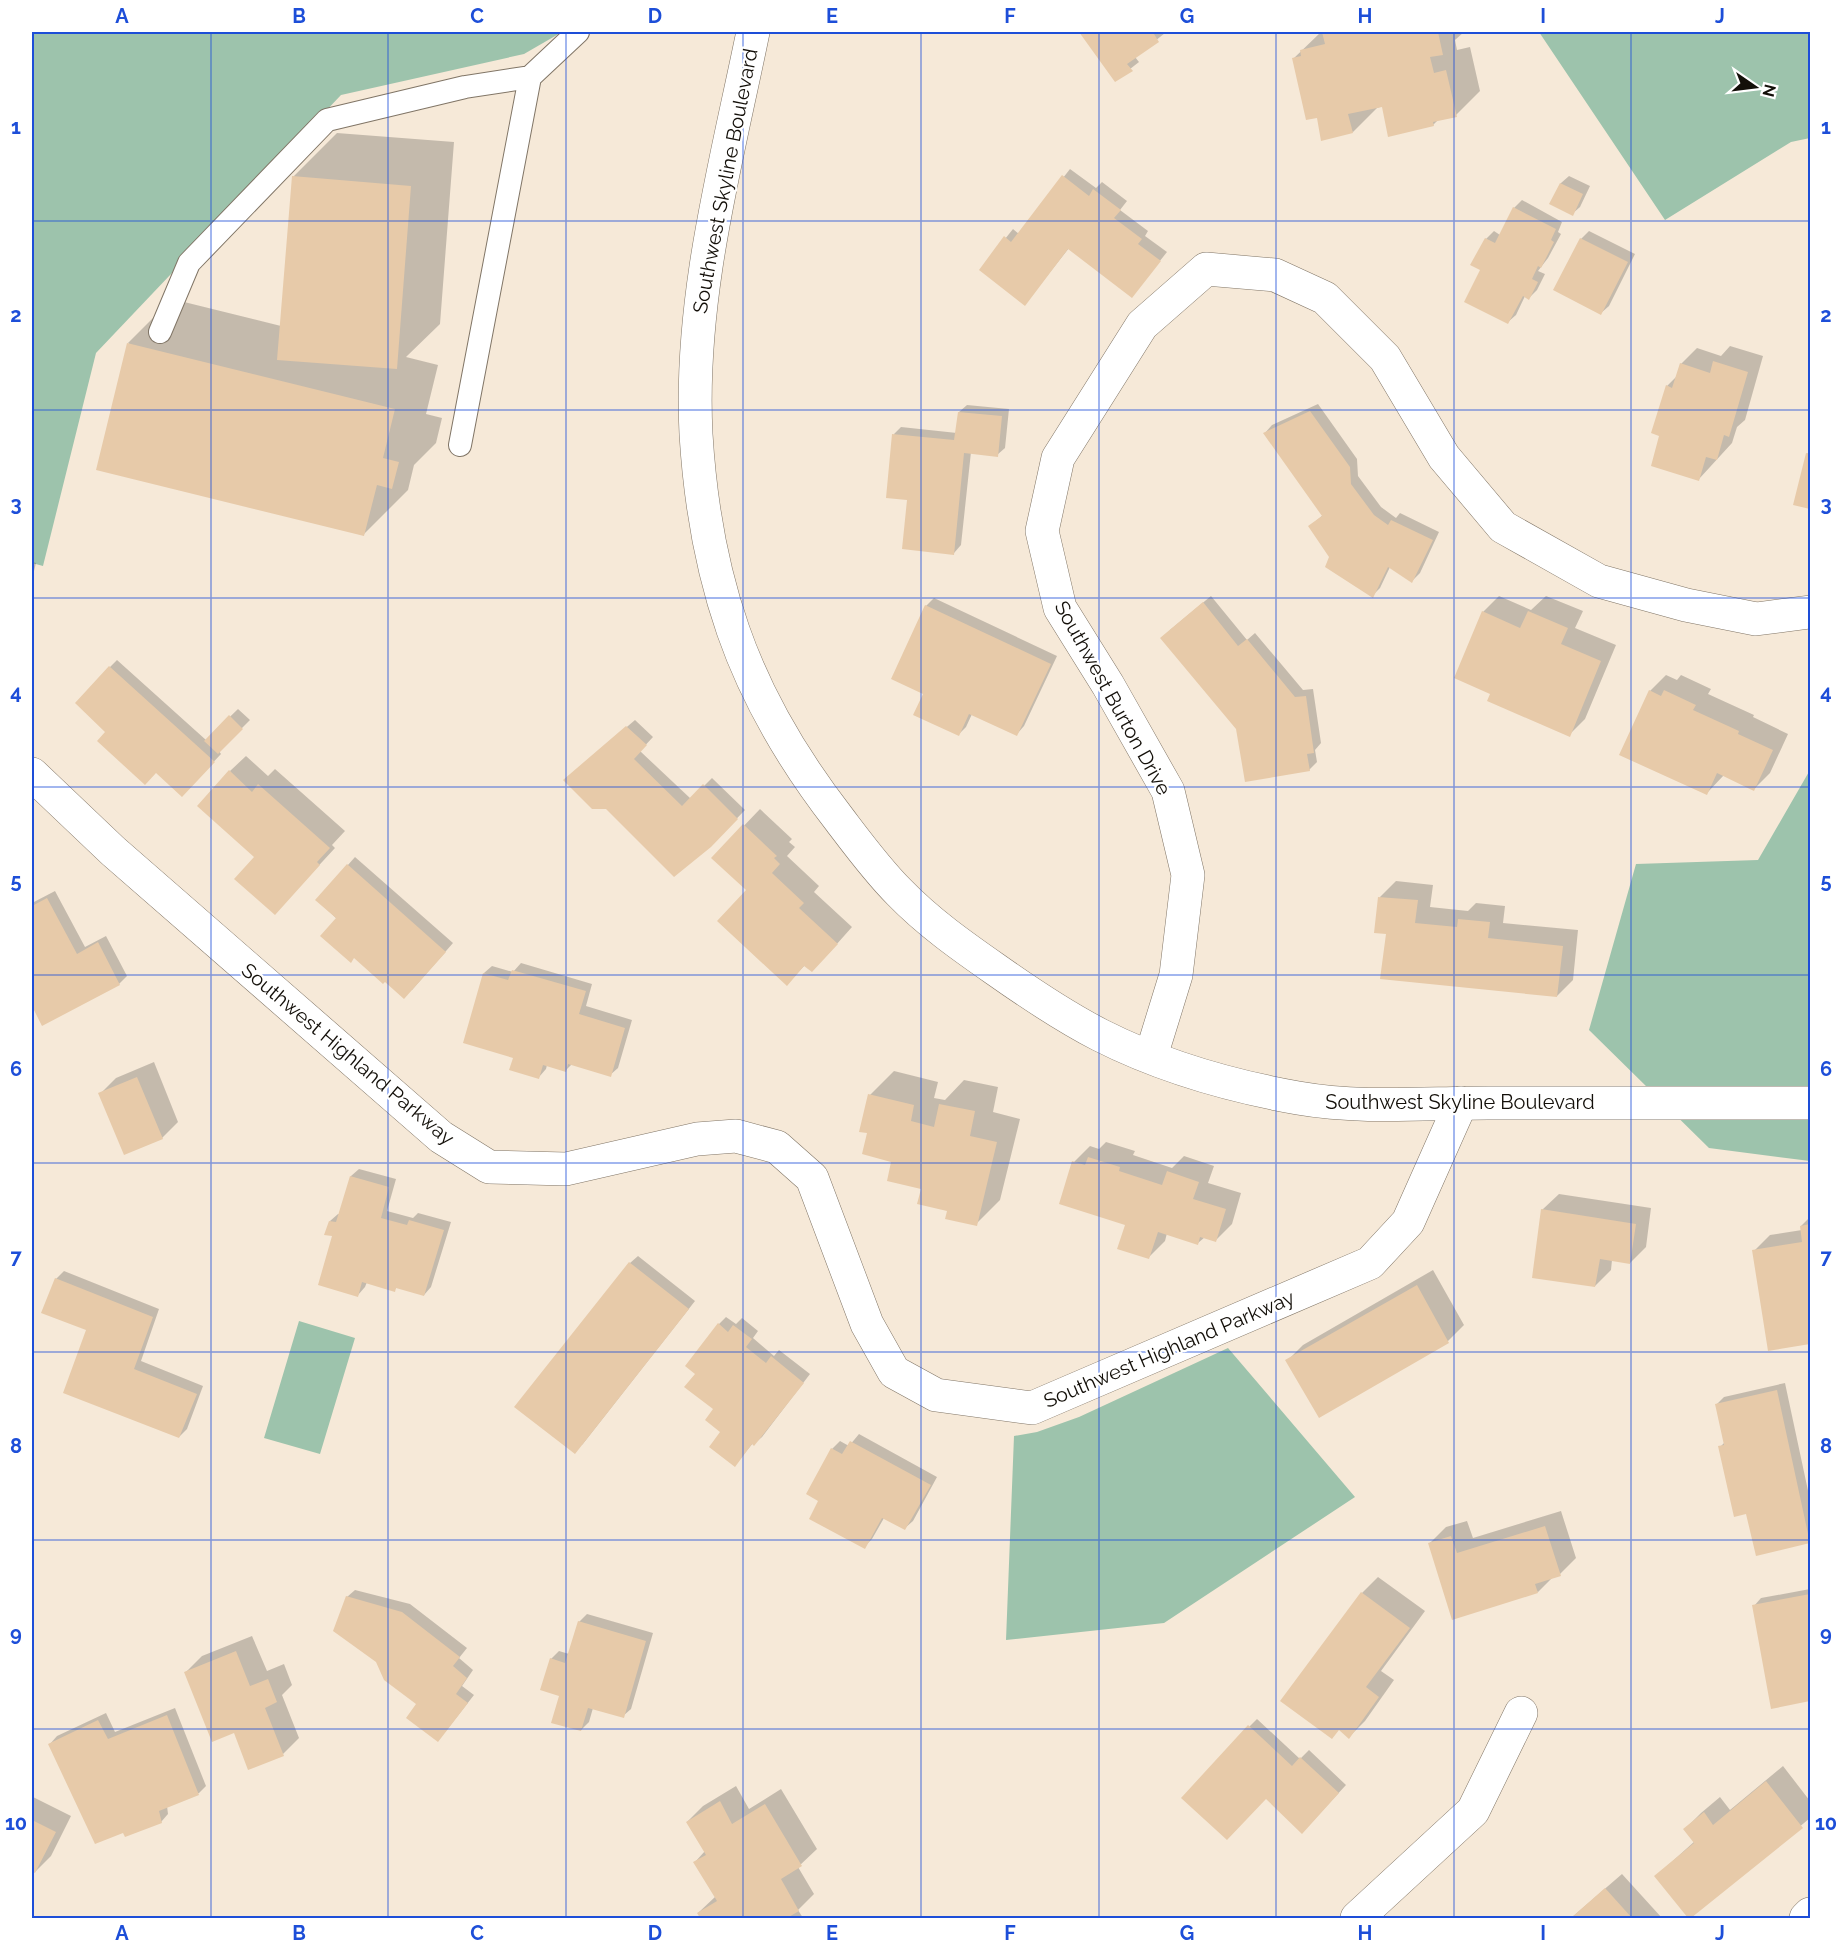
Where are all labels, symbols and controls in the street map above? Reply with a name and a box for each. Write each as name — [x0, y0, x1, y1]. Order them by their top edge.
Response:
text: A — [115, 4, 129, 28]
text: B — [292, 4, 306, 28]
text: C — [470, 4, 484, 28]
text: D — [648, 4, 662, 28]
text: E — [826, 4, 838, 28]
text: F — [1004, 4, 1016, 28]
text: G — [1180, 4, 1194, 28]
text: H — [1358, 4, 1372, 28]
text: I — [1540, 4, 1546, 28]
text: J — [1715, 4, 1725, 28]
street label: Southwest Skyline Boulevard — [688, 46, 762, 316]
north arrow — [1725, 57, 1785, 117]
text: N — [1758, 82, 1780, 99]
text: 1 — [11, 115, 21, 139]
text: 1 — [1821, 115, 1831, 139]
text: 2 — [10, 303, 22, 327]
text: 2 — [1820, 303, 1832, 327]
text: 3 — [10, 492, 22, 516]
text: 3 — [1820, 492, 1832, 516]
street label: Southwest Burton Drive — [1050, 597, 1177, 799]
text: 4 — [10, 680, 22, 704]
text: 4 — [1820, 680, 1832, 704]
text: 5 — [10, 869, 22, 893]
text: 5 — [1820, 869, 1832, 893]
street label: Southwest Highland Parkway — [237, 958, 459, 1150]
text: 6 — [10, 1057, 22, 1081]
text: 6 — [1820, 1057, 1832, 1081]
street label: Southwest Skyline Boulevard — [1325, 1090, 1595, 1114]
text: 7 — [10, 1245, 22, 1269]
text: 7 — [1820, 1245, 1832, 1269]
street label: Southwest Highland Parkway — [1040, 1285, 1298, 1413]
text: 8 — [10, 1434, 22, 1458]
text: 8 — [1820, 1434, 1832, 1458]
text: 9 — [10, 1622, 22, 1646]
text: 9 — [1820, 1622, 1832, 1646]
text: 10 — [5, 1811, 27, 1835]
text: 10 — [1815, 1811, 1837, 1835]
text: A — [115, 1921, 129, 1945]
text: B — [292, 1921, 306, 1945]
text: C — [470, 1921, 484, 1945]
text: D — [648, 1921, 662, 1945]
text: E — [826, 1921, 838, 1945]
text: F — [1004, 1921, 1016, 1945]
text: G — [1180, 1921, 1194, 1945]
text: H — [1358, 1921, 1372, 1945]
text: I — [1540, 1921, 1546, 1945]
text: J — [1715, 1921, 1725, 1945]

